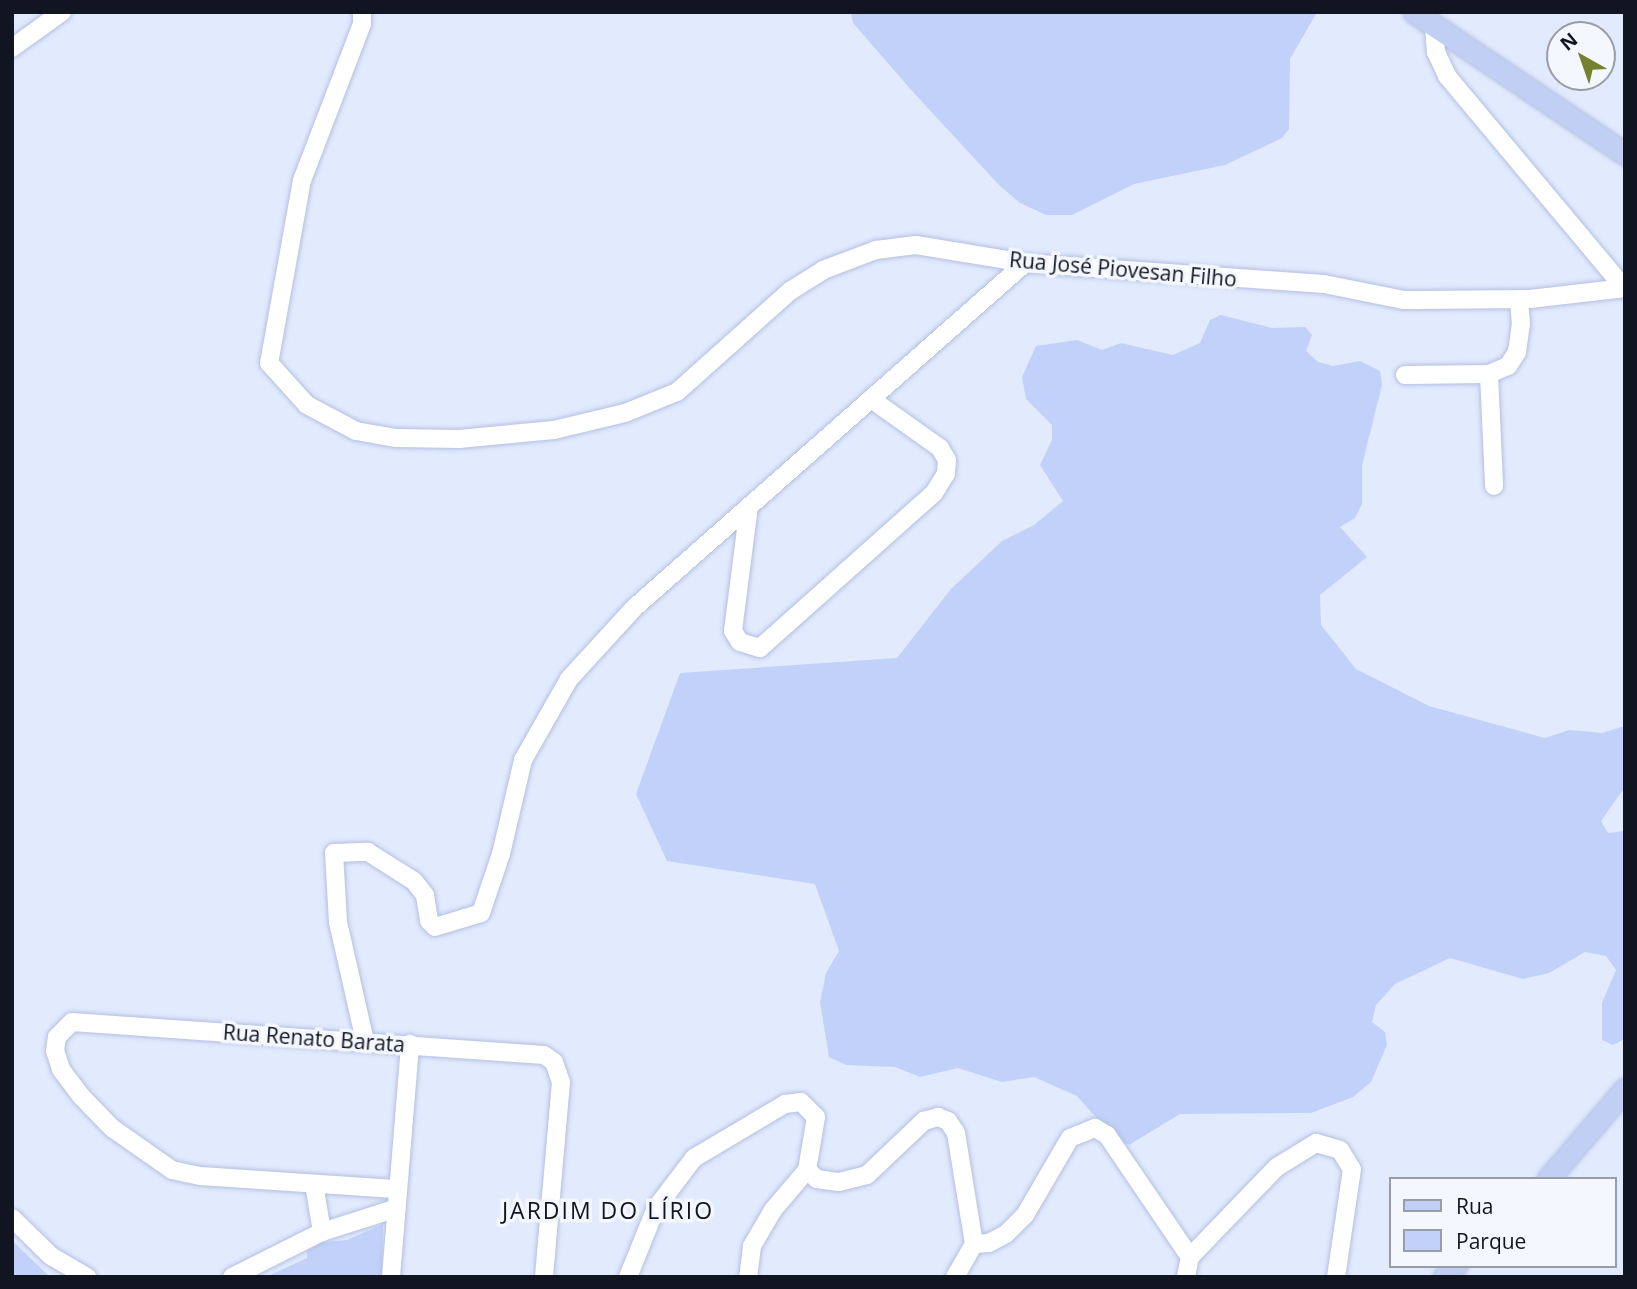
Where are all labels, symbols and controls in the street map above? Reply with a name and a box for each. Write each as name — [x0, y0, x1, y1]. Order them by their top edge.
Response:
north arrow — [1546, 21, 1616, 91]
text: N — [1555, 27, 1583, 56]
street label: Rua José Piovesan Filho — [1008, 246, 1238, 292]
street label: Rua Renato Barata — [222, 1019, 406, 1057]
legend — [1388, 1177, 1616, 1268]
text: Rua — [1456, 1192, 1494, 1220]
district label: JARDIM DO LÍRIO — [504, 1196, 712, 1224]
text: Parque — [1456, 1227, 1526, 1255]

